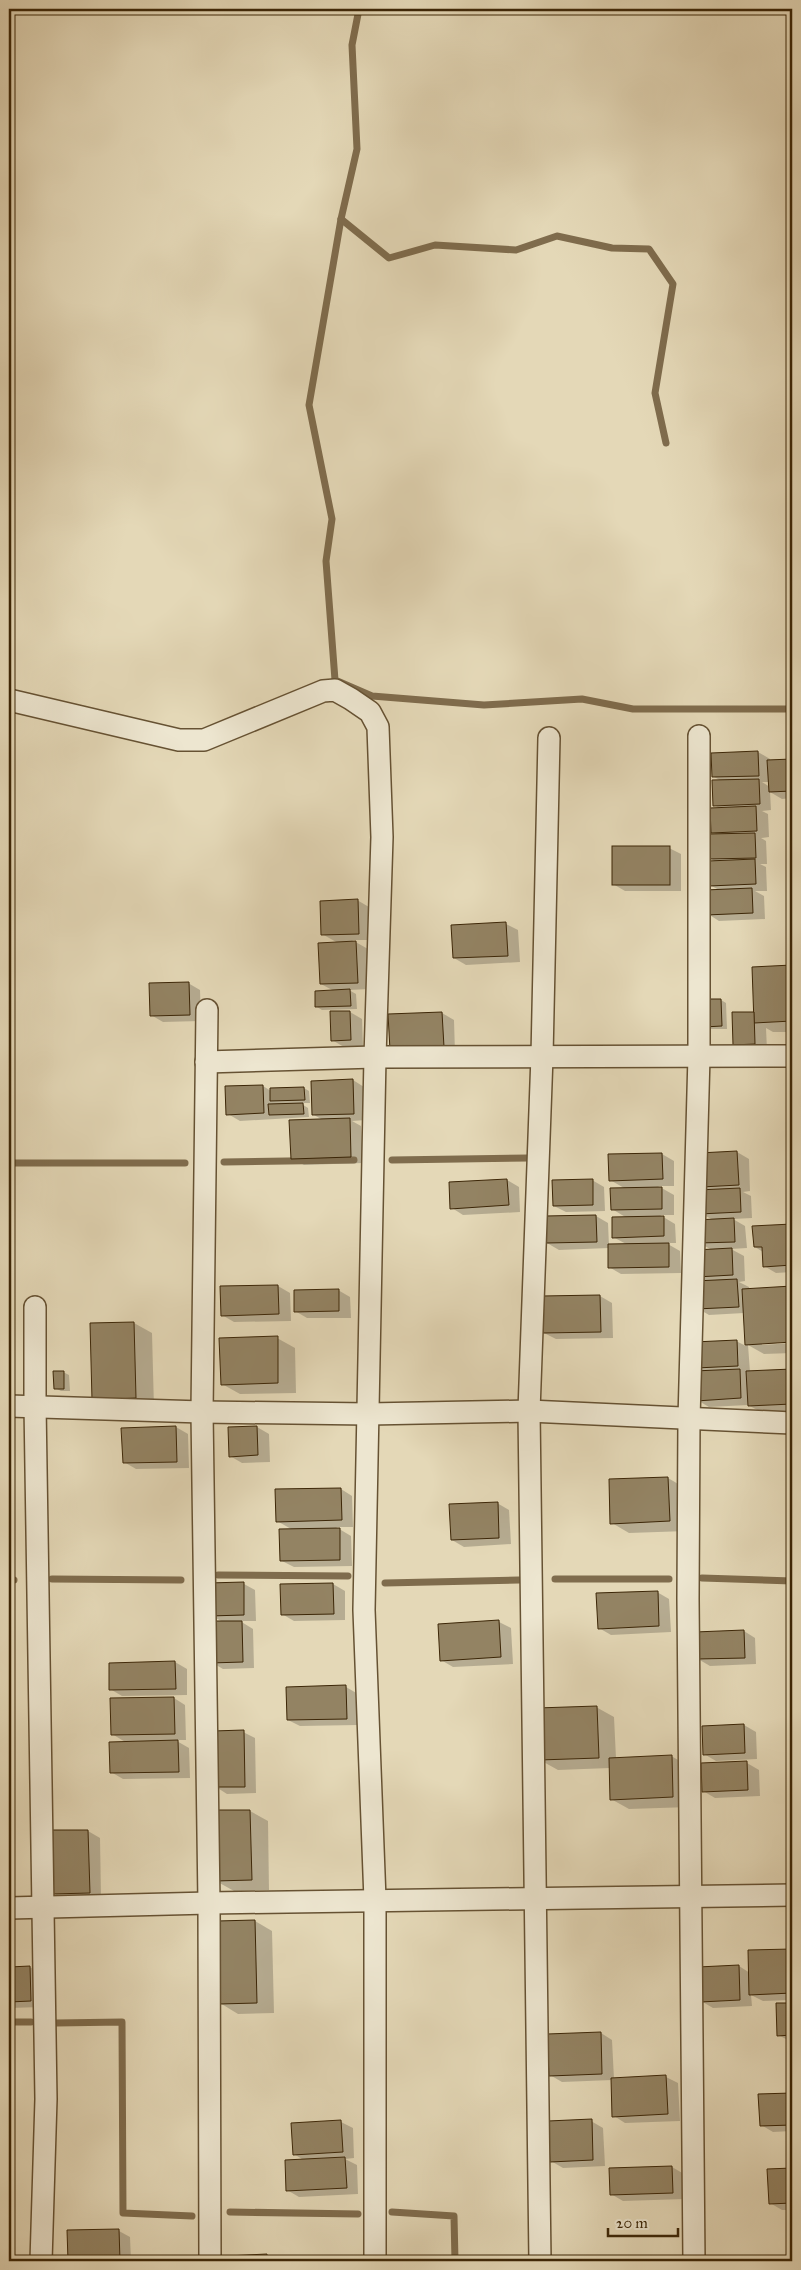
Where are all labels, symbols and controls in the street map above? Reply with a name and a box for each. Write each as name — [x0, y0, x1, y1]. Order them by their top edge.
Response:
scale bar — [608, 2205, 678, 2237]
text: 20 m — [616, 2214, 648, 2232]

